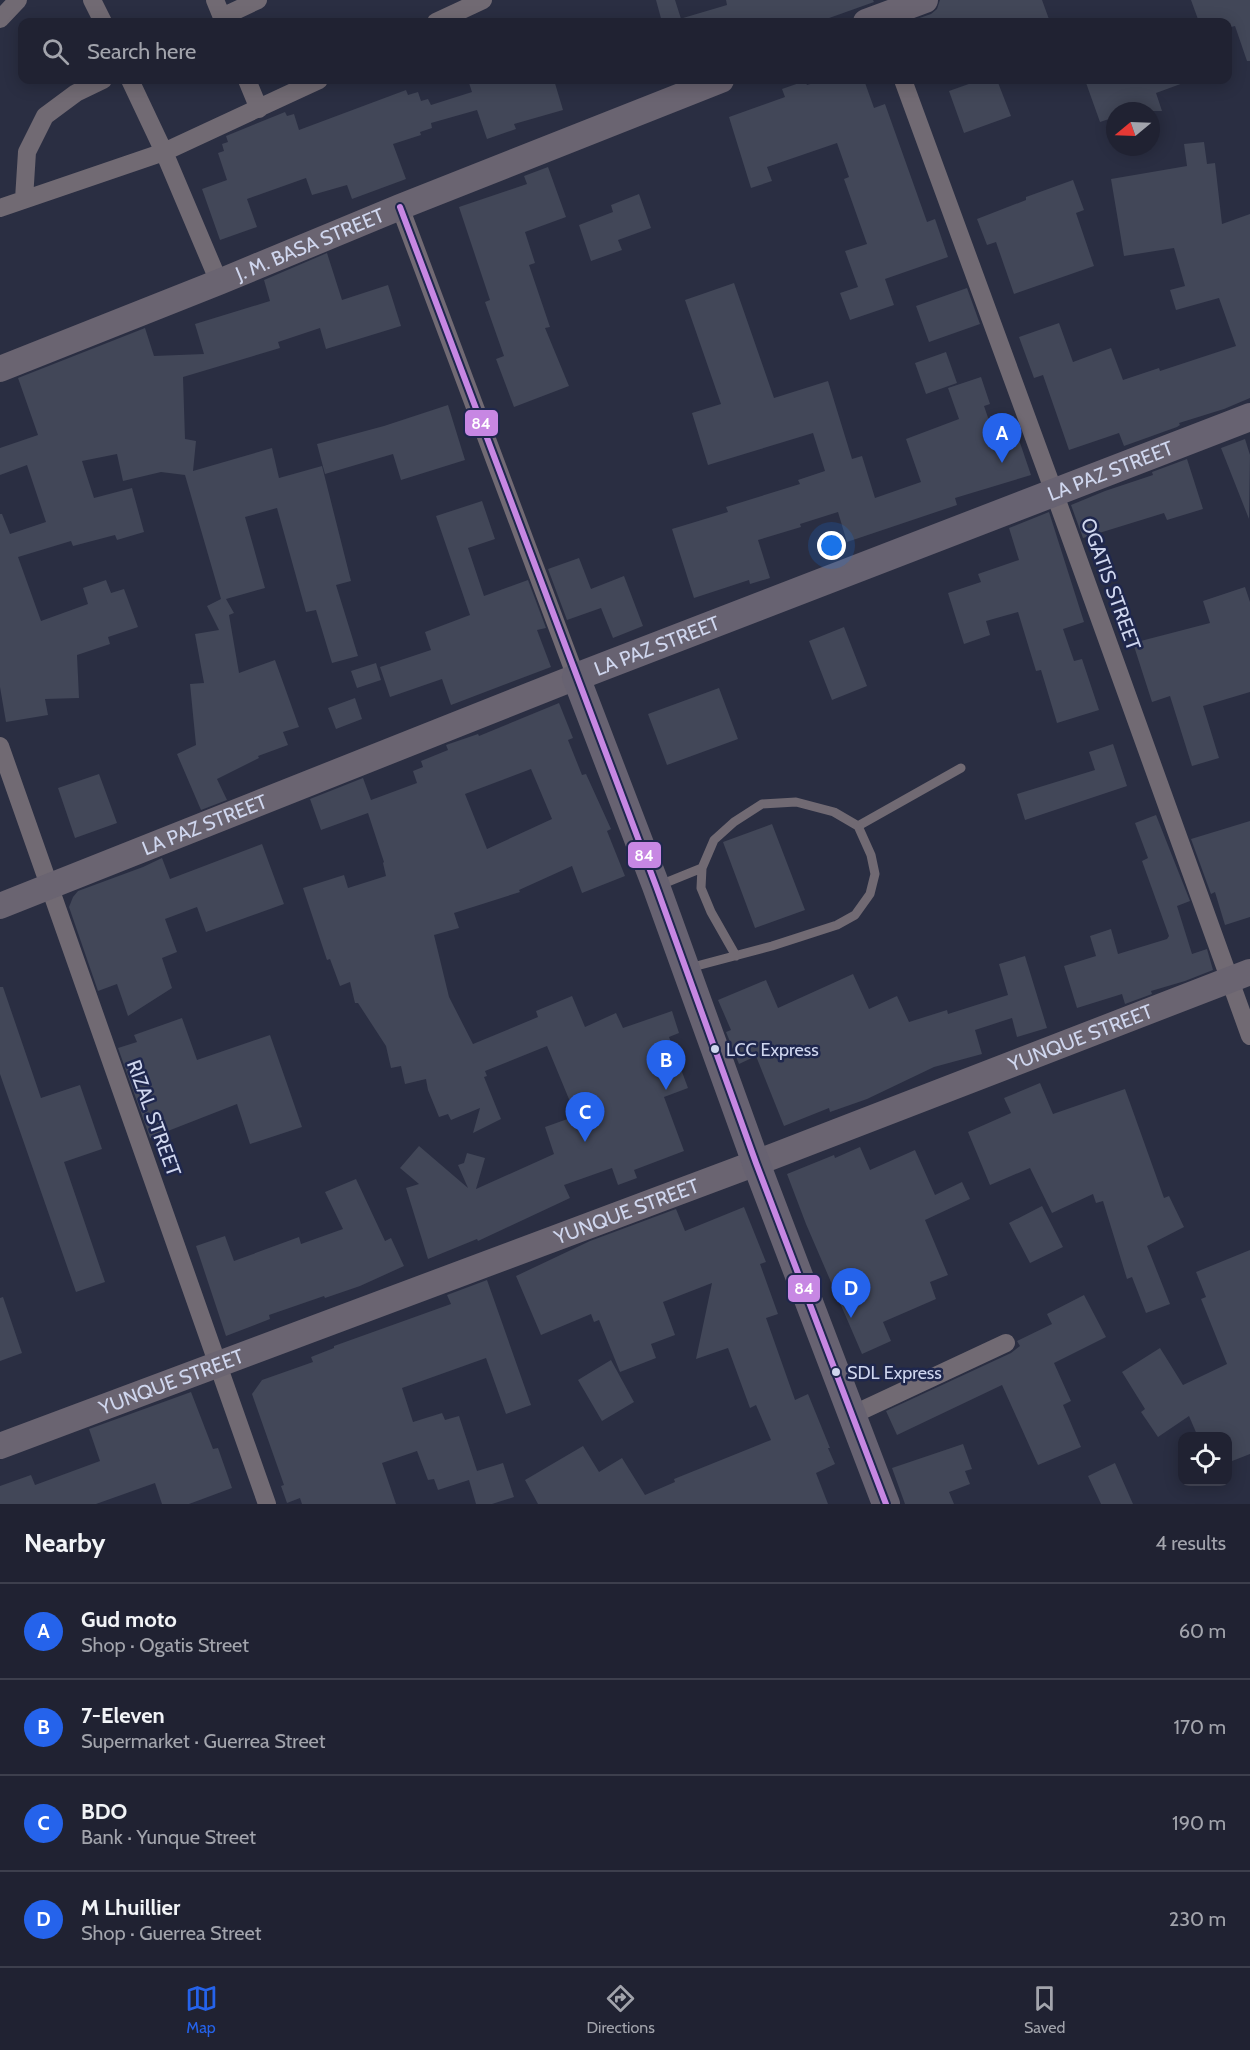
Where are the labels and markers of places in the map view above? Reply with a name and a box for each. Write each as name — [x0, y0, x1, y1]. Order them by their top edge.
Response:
pin: A — [982, 414, 1022, 463]
place label: LCC Express — [726, 1039, 819, 1061]
pin: B — [646, 1040, 686, 1090]
marker: LCC Express — [709, 1043, 721, 1055]
pin: C — [566, 1092, 604, 1142]
pin: D — [832, 1268, 870, 1318]
place label: SDL Express — [847, 1362, 942, 1384]
marker: SDL Express — [830, 1366, 842, 1378]

